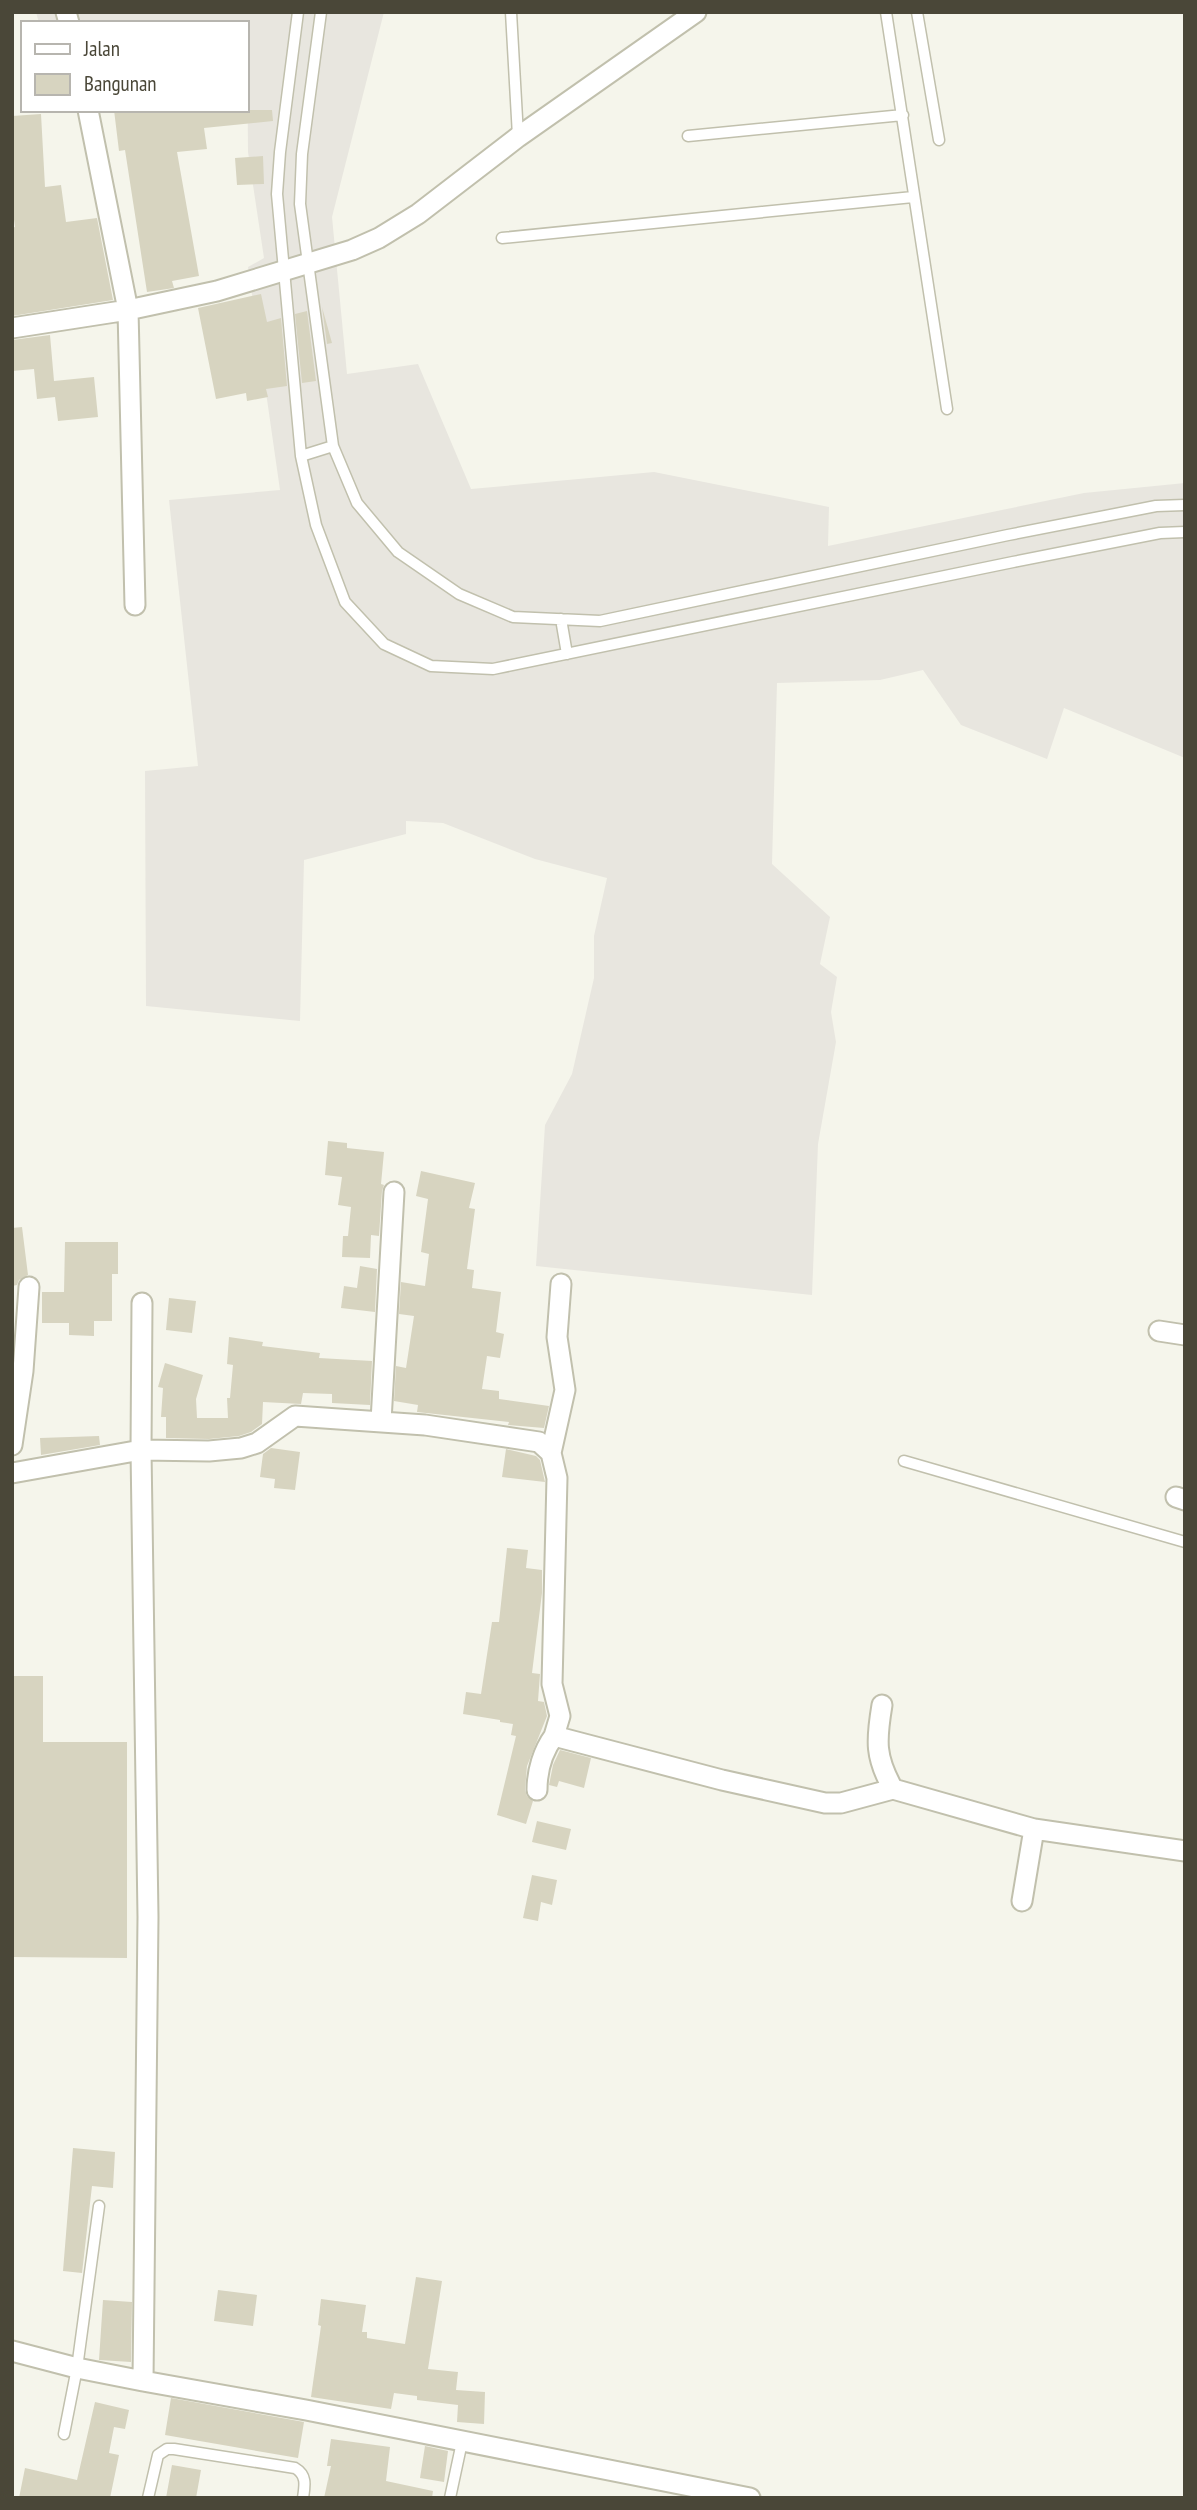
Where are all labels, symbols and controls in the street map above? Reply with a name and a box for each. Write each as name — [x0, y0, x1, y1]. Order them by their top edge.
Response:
legend — [21, 21, 248, 112]
text: Jalan — [83, 35, 120, 62]
text: Bangunan — [84, 70, 157, 97]

